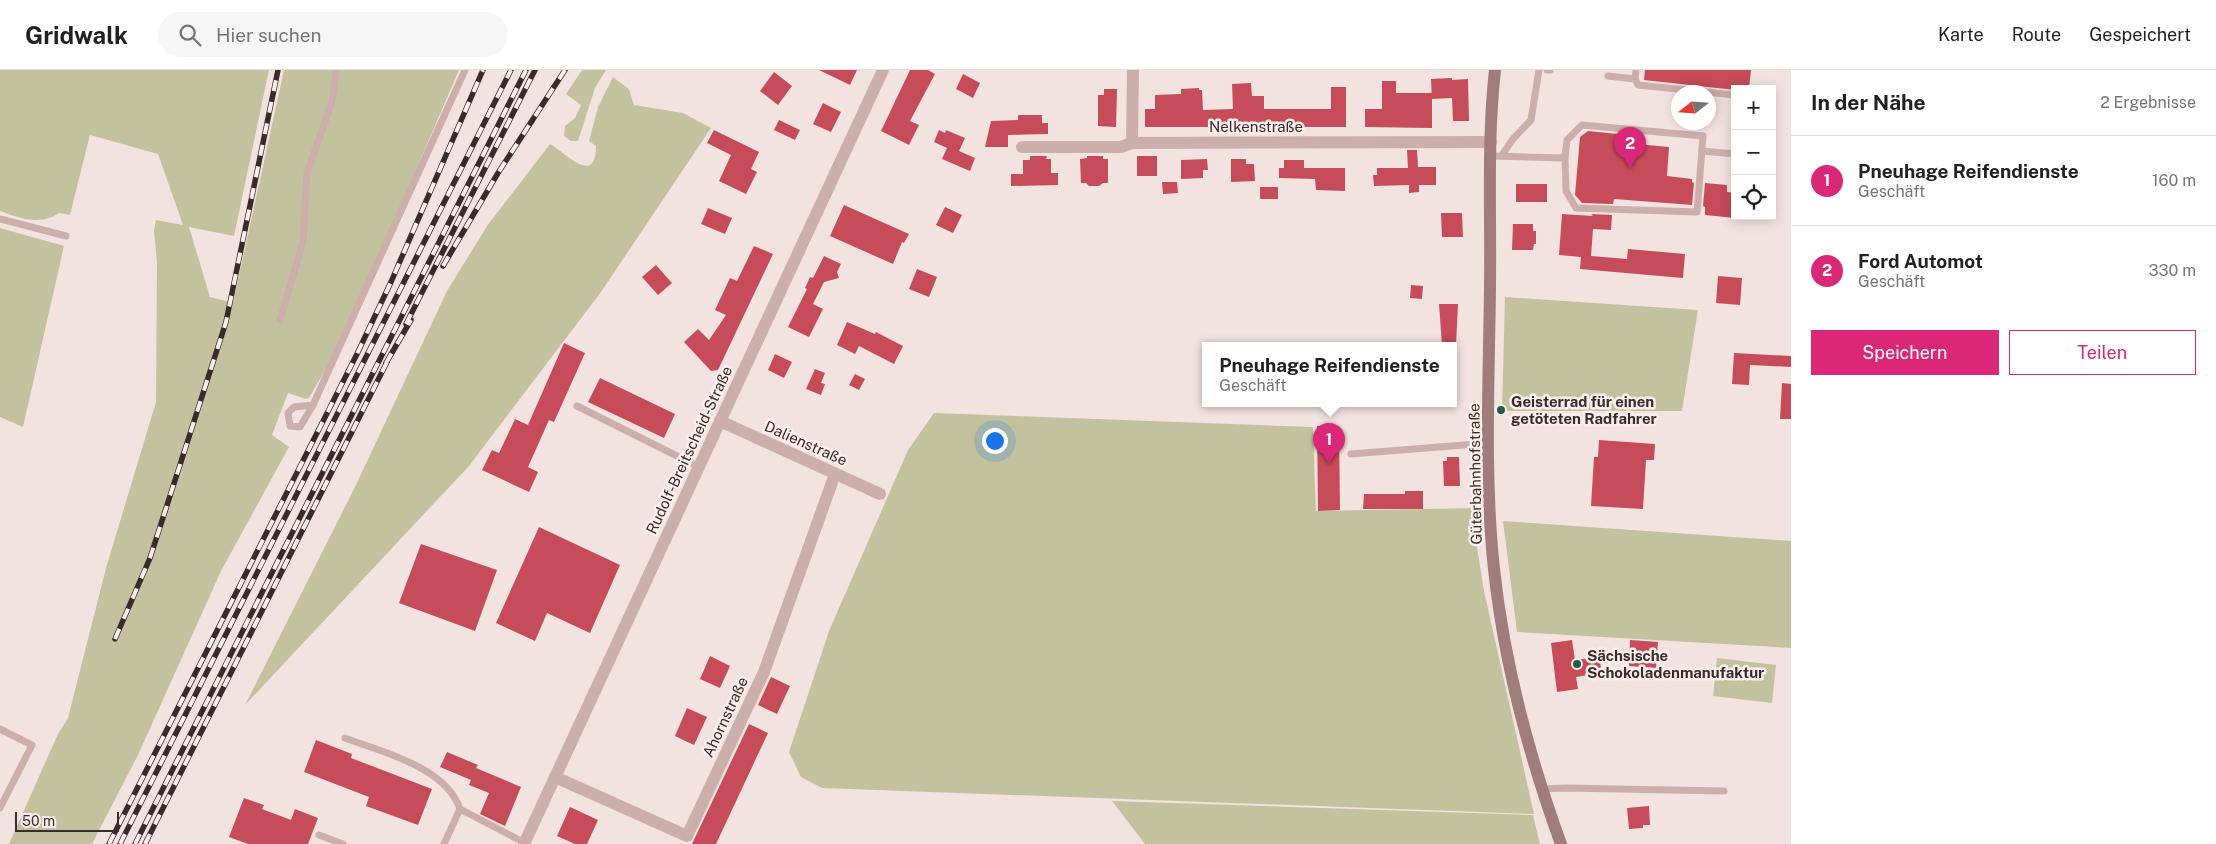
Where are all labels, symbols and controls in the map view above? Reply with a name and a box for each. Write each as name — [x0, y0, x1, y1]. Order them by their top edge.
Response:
search box — [158, 12, 508, 57]
text: Gridwalk — [25, 21, 128, 49]
icon: search — [176, 21, 204, 49]
text: Hier suchen — [216, 24, 321, 46]
text: Karte — [1938, 24, 1984, 45]
text: Route — [2012, 24, 2061, 45]
text: Gespeichert — [2089, 24, 2191, 45]
north arrow — [1671, 85, 1716, 130]
map controls — [1731, 85, 1776, 220]
button: + — [1731, 85, 1776, 130]
text: In der Nähe — [1811, 90, 1926, 115]
text: 2 Ergebnisse — [2100, 93, 2196, 112]
street label: Nelkenstraße — [1209, 118, 1303, 135]
pin: 2 — [1614, 127, 1646, 168]
button: − — [1731, 130, 1776, 175]
text: Pneuhage Reifendienste — [1858, 160, 2079, 182]
text: 1 — [1824, 171, 1830, 190]
text: 160 m — [2152, 171, 2196, 190]
button: locate — [1731, 175, 1776, 220]
text: Geschäft — [1858, 182, 1925, 201]
text: Ford Automot — [1858, 250, 1983, 272]
text: 2 — [1822, 261, 1832, 280]
text: 330 m — [2149, 261, 2196, 280]
text: Geschäft — [1858, 272, 1925, 291]
button: Speichern — [1811, 330, 1999, 375]
button: Teilen — [2009, 330, 2196, 375]
popup — [1202, 342, 1457, 407]
text: Pneuhage Reifendienste — [1219, 354, 1440, 376]
street label: Rudolf-Breitscheid-Straße — [643, 363, 735, 537]
text: Geschäft — [1219, 376, 1286, 395]
place label: Geisterrad für einen getöteten Radfahrer — [1511, 393, 1657, 427]
street label: Güterbahnhofstraße — [1465, 403, 1485, 545]
marker: Geisterrad für einen getöteten Radfahrer — [1495, 404, 1507, 416]
street label: Dalienstraße — [762, 417, 850, 469]
pin: 1 — [1313, 423, 1345, 464]
your location — [982, 428, 1008, 454]
place label: Sächsische Schokoladenmanufaktur — [1587, 647, 1764, 681]
marker: Sächsische Schokoladenmanufaktur — [1571, 658, 1583, 670]
street label: Ahornstraße — [699, 674, 751, 760]
scale bar — [15, 809, 119, 832]
text: 50 m — [22, 813, 55, 829]

